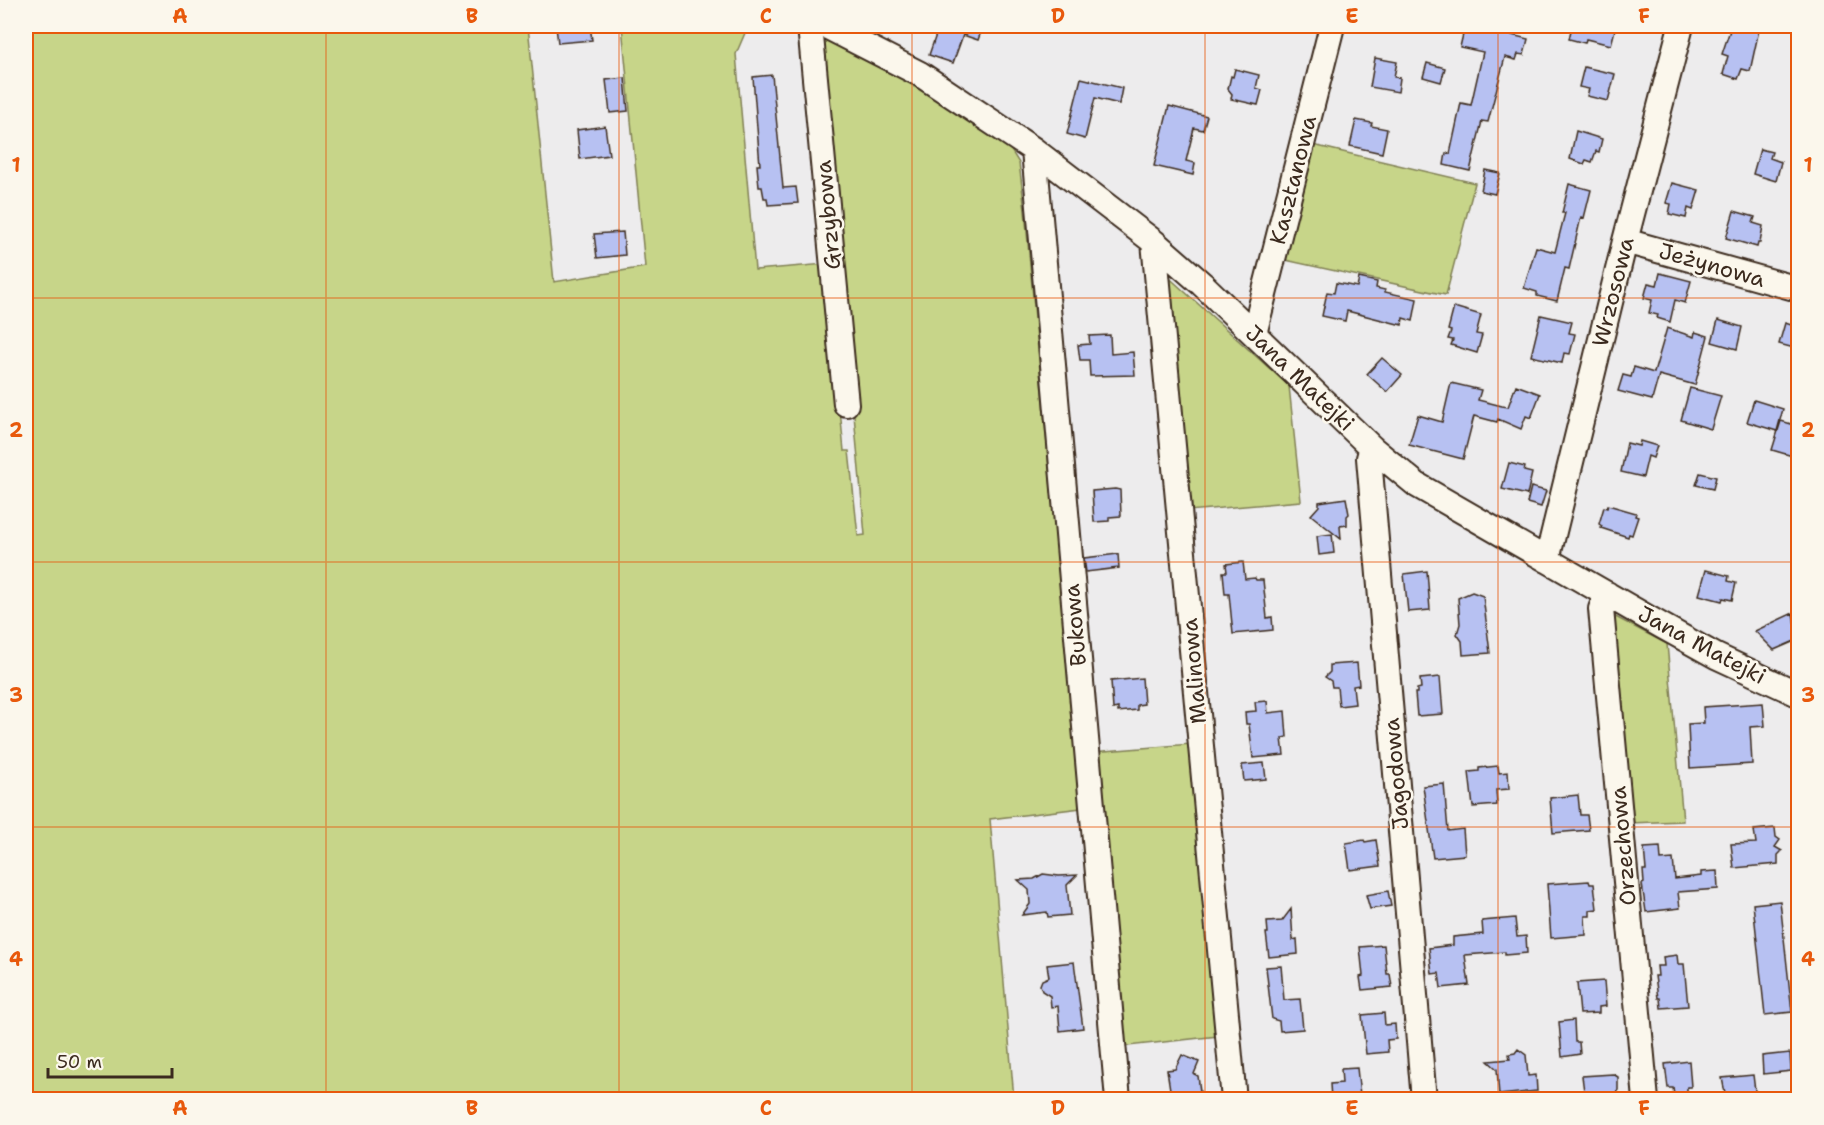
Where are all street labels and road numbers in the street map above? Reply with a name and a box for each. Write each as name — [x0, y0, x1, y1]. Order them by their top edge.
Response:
street label: Kasztanowa — [1263, 112, 1323, 248]
street label: Grzybowa — [809, 159, 847, 271]
street label: Wrzosowa — [1585, 234, 1641, 350]
street label: Jeżynowa — [1656, 236, 1769, 294]
street label: Jana Matejki — [1239, 319, 1361, 437]
street label: Bukowa — [1057, 582, 1093, 667]
street label: Jana Matejki — [1633, 599, 1771, 691]
street label: Malinowa — [1175, 617, 1213, 725]
street label: Jagodowa — [1377, 716, 1415, 831]
street label: Orzechowa — [1603, 785, 1643, 907]

